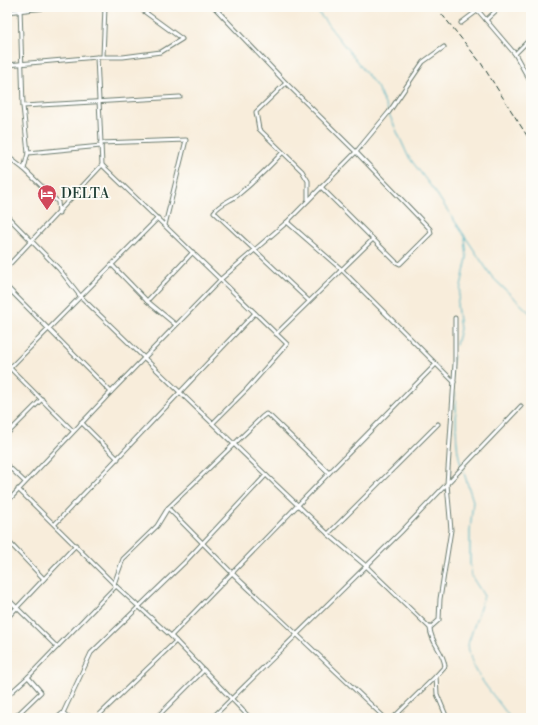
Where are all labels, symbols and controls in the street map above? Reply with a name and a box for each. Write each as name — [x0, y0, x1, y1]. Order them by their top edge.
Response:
hotel icon: DELTA — [36, 183, 58, 211]
place label: DELTA — [61, 185, 110, 203]

